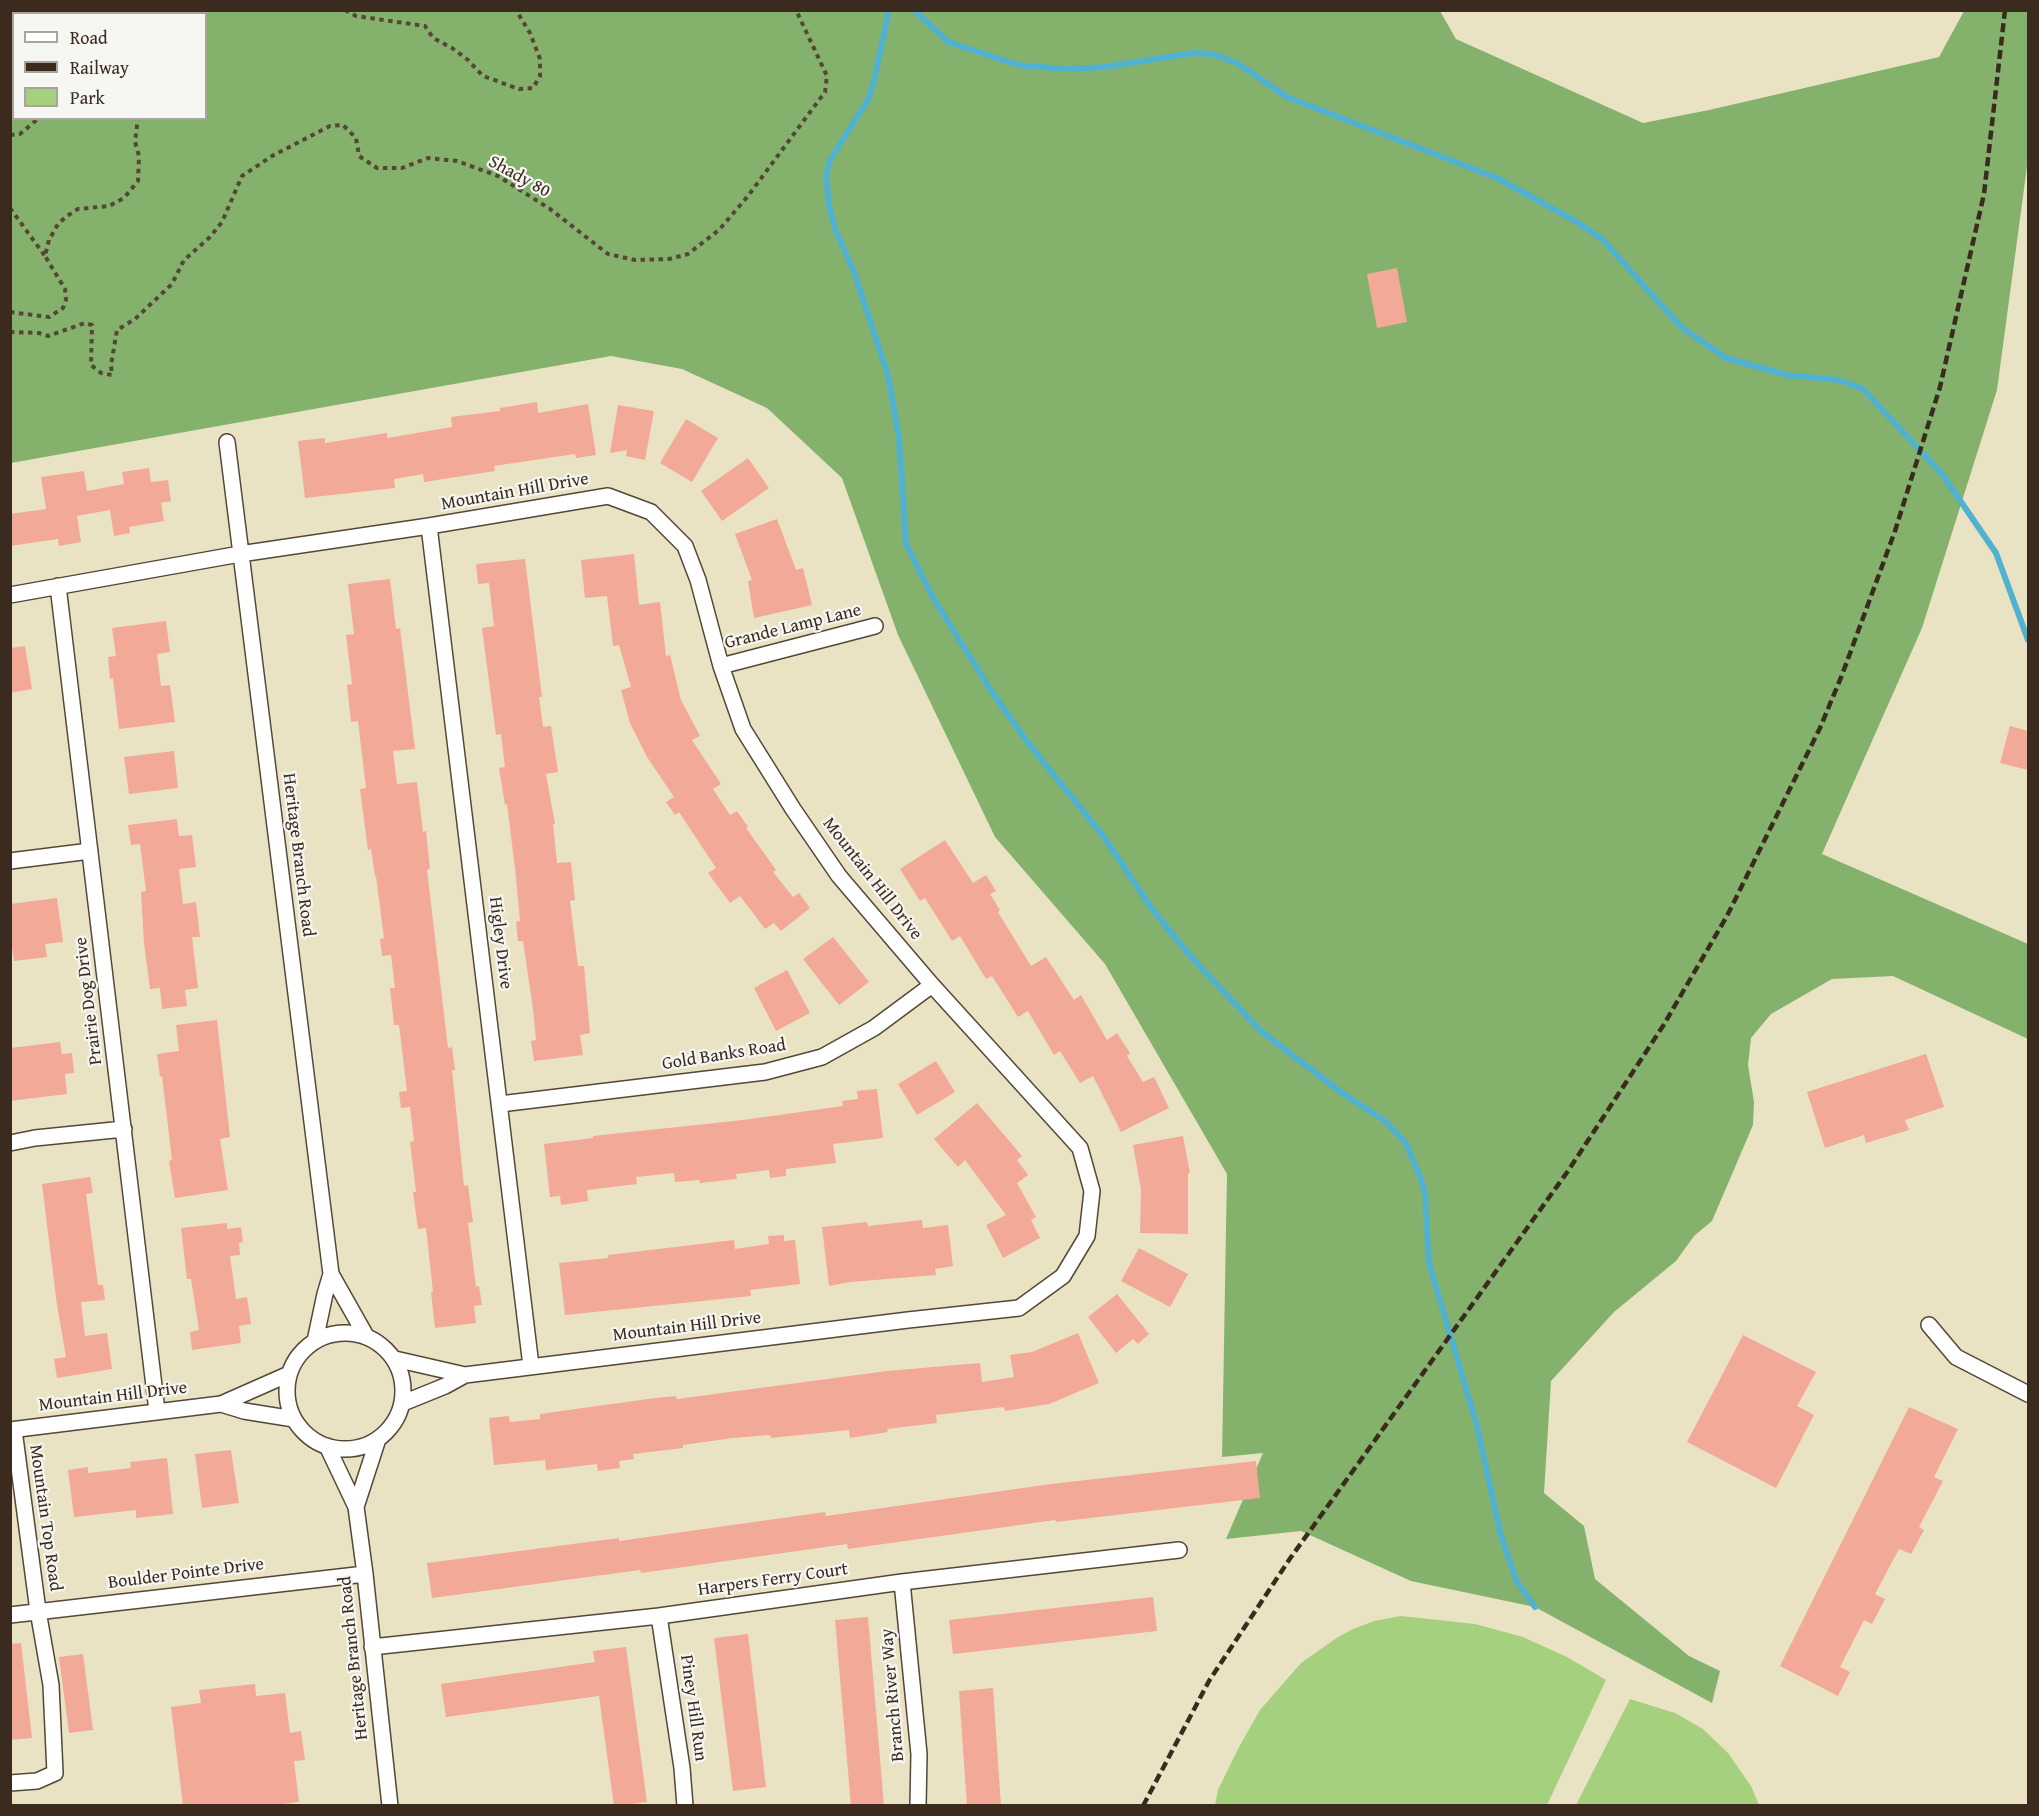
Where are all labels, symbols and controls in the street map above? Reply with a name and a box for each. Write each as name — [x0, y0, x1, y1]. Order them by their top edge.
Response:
legend — [12, 12, 207, 120]
text: Road — [70, 24, 108, 51]
text: Railway — [70, 54, 129, 81]
text: Park — [70, 84, 105, 111]
street label: Shady 80 — [484, 151, 554, 203]
street label: Mountain Hill Drive — [440, 468, 590, 516]
street label: Grande Lamp Lane — [722, 600, 864, 654]
street label: Heritage Branch Road — [277, 772, 319, 938]
street label: Mountain Hill Drive — [818, 814, 926, 944]
street label: Higley Drive — [484, 896, 516, 990]
street label: Prairie Dog Drive — [70, 936, 108, 1066]
street label: Gold Banks Road — [661, 1035, 787, 1075]
street label: Mountain Hill Drive — [612, 1307, 762, 1347]
street label: Mountain Hill Drive — [38, 1377, 188, 1417]
street label: Mountain Top Road — [24, 1443, 66, 1593]
street label: Boulder Pointe Drive — [107, 1554, 265, 1594]
street label: Harpers Ferry Court — [697, 1559, 849, 1601]
street label: Heritage Branch Road — [335, 1575, 373, 1741]
street label: Branch River Way — [876, 1627, 910, 1763]
street label: Piney Hill Run — [675, 1653, 711, 1763]

